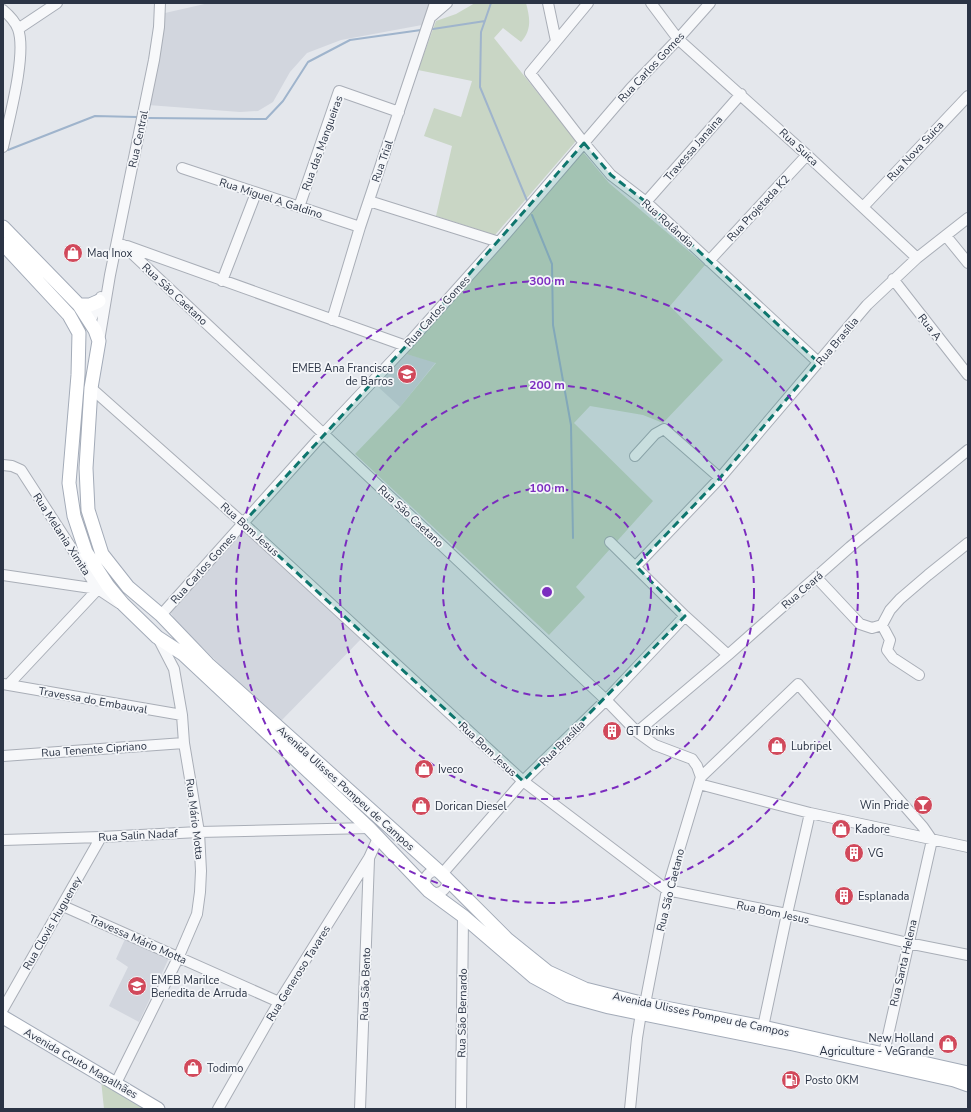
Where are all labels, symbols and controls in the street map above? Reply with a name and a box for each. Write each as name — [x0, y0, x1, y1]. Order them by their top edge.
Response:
street label: Rua Carlos Gomes — [615, 29, 688, 106]
street label: Rua das Mangueiras — [298, 94, 347, 193]
street label: Rua Central — [125, 108, 152, 169]
street label: Travessa Janaina — [661, 112, 726, 184]
street label: Rua Nova Suica — [884, 118, 947, 185]
street label: Rua Suica — [776, 125, 822, 170]
street label: Rua Trial — [368, 137, 397, 184]
street label: Rua Projetada K2 — [724, 172, 793, 245]
street label: Rua Miguel A Galdino — [217, 175, 324, 222]
street label: Rua Rolândia — [638, 196, 697, 251]
shop icon: Maq Inox — [62, 242, 84, 264]
place label: Maq Inox — [87, 246, 133, 261]
street label: Rua São Caetano — [139, 260, 211, 329]
street label: Rua Carlos Gomes — [401, 272, 473, 350]
text: 300 m — [529, 273, 565, 289]
street label: Rua A — [914, 311, 945, 344]
street label: Rua Brasília — [813, 314, 862, 369]
place label: EMEB Ana Francisca de Barros — [292, 361, 393, 389]
school or university icon: EMEB Ana Francisca de Barros — [396, 363, 418, 385]
text: 200 m — [529, 377, 565, 393]
text: 100 m — [529, 480, 565, 496]
street label: Rua São Caetano — [375, 482, 447, 551]
street label: Rua Melania Ximita — [29, 490, 94, 578]
street label: Rua Bom Jesus — [217, 499, 282, 560]
street label: Rua Carlos Gomes — [167, 529, 239, 607]
street label: Rua Ceará — [778, 568, 826, 613]
centre of rings — [540, 585, 554, 599]
street label: Travessa do Embauval — [37, 684, 149, 718]
street label: Rua Brasília — [536, 717, 589, 770]
street label: Rua Bom Jesus — [455, 719, 520, 780]
building icon: GT Drinks — [601, 720, 623, 742]
street label: Avenida Ulisses Pompeu de Campos — [274, 722, 418, 854]
place label: GT Drinks — [626, 724, 675, 739]
shop icon: Lubripel — [766, 735, 788, 757]
street label: Rua Tenente Cipriano — [41, 738, 147, 761]
place label: Lubripel — [791, 739, 832, 754]
shop icon: Iveco — [413, 758, 435, 780]
place label: Iveco — [438, 762, 463, 777]
street label: Rua Mário Motta — [182, 778, 207, 861]
bar icon: Win Pride — [912, 794, 934, 816]
shop icon: Dorican Diesel — [410, 795, 432, 817]
place label: Win Pride — [860, 798, 909, 813]
place label: Dorican Diesel — [435, 799, 507, 814]
shop icon: Kadore — [830, 818, 852, 840]
place label: Kadore — [855, 822, 890, 837]
street label: Rua Salin Nadaf — [98, 826, 178, 845]
building icon: VG — [843, 842, 865, 864]
place label: VG — [867, 846, 883, 861]
street label: Rua São Caetano — [653, 847, 688, 933]
street label: Rua Clovis Hugueney — [19, 873, 86, 973]
building icon: Esplanada — [833, 885, 855, 907]
place label: Esplanada — [858, 889, 910, 904]
street label: Rua Bom Jesus — [735, 897, 811, 928]
street label: Travessa Mário Motta — [86, 911, 189, 968]
street label: Rua Santa Helena — [886, 918, 921, 1008]
street label: Rua Generoso Tavares — [263, 923, 334, 1024]
street label: Rua São Bento — [357, 947, 374, 1021]
street label: Rua São Bernardo — [454, 968, 471, 1058]
place label: EMEB Marilce Benedita de Arruda — [151, 973, 247, 1001]
school or university icon: EMEB Marilce Benedita de Arruda — [126, 975, 148, 997]
street label: Avenida Ulisses Pompeu de Campos — [611, 988, 791, 1041]
street label: Avenida Couto Magalhães — [21, 1025, 140, 1102]
place label: New Holland Agriculture - VeGrande — [820, 1031, 934, 1059]
shop icon: New Holland Agriculture - VeGrande — [937, 1033, 959, 1055]
shop icon: Todimo — [182, 1057, 204, 1079]
place label: Todimo — [207, 1061, 243, 1076]
fuel station icon: Posto 0KM — [780, 1069, 802, 1091]
place label: Posto 0KM — [805, 1073, 859, 1088]

